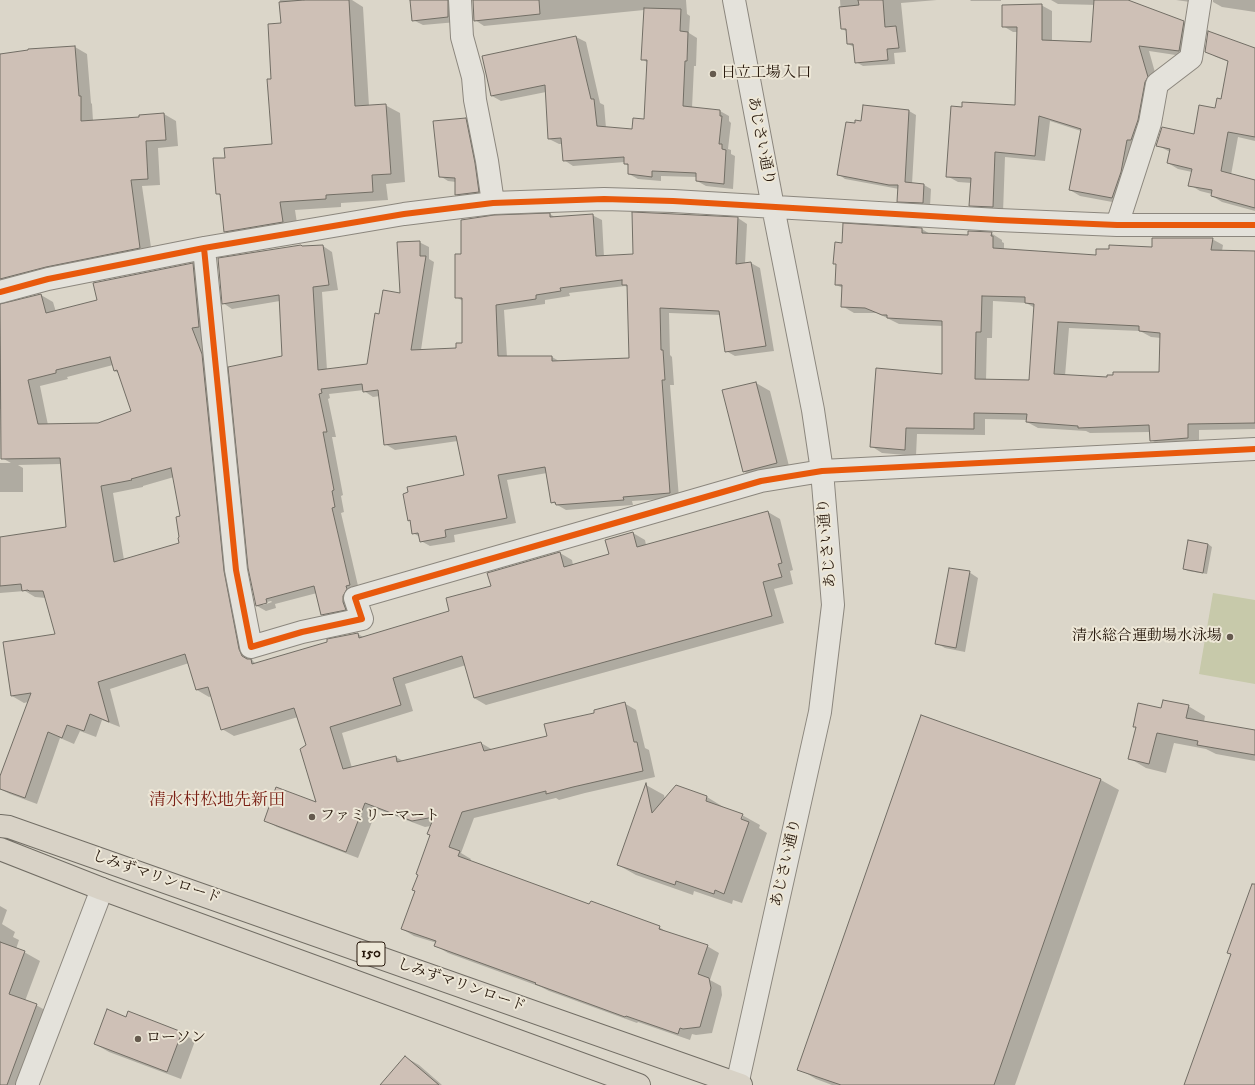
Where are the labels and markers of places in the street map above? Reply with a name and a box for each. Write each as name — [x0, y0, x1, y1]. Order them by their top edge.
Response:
place label: 日立工場入口 — [721, 65, 811, 83]
marker: 日立工場入口 — [708, 69, 718, 79]
place label: 清水総合運動場水泳場 — [1072, 628, 1222, 646]
marker: 清水総合運動場水泳場 — [1225, 632, 1235, 642]
place label: ファミリーマート — [320, 808, 440, 826]
marker: ファミリーマート — [307, 812, 317, 822]
place label: ローソン — [146, 1030, 206, 1048]
marker: ローソン — [133, 1034, 143, 1044]

